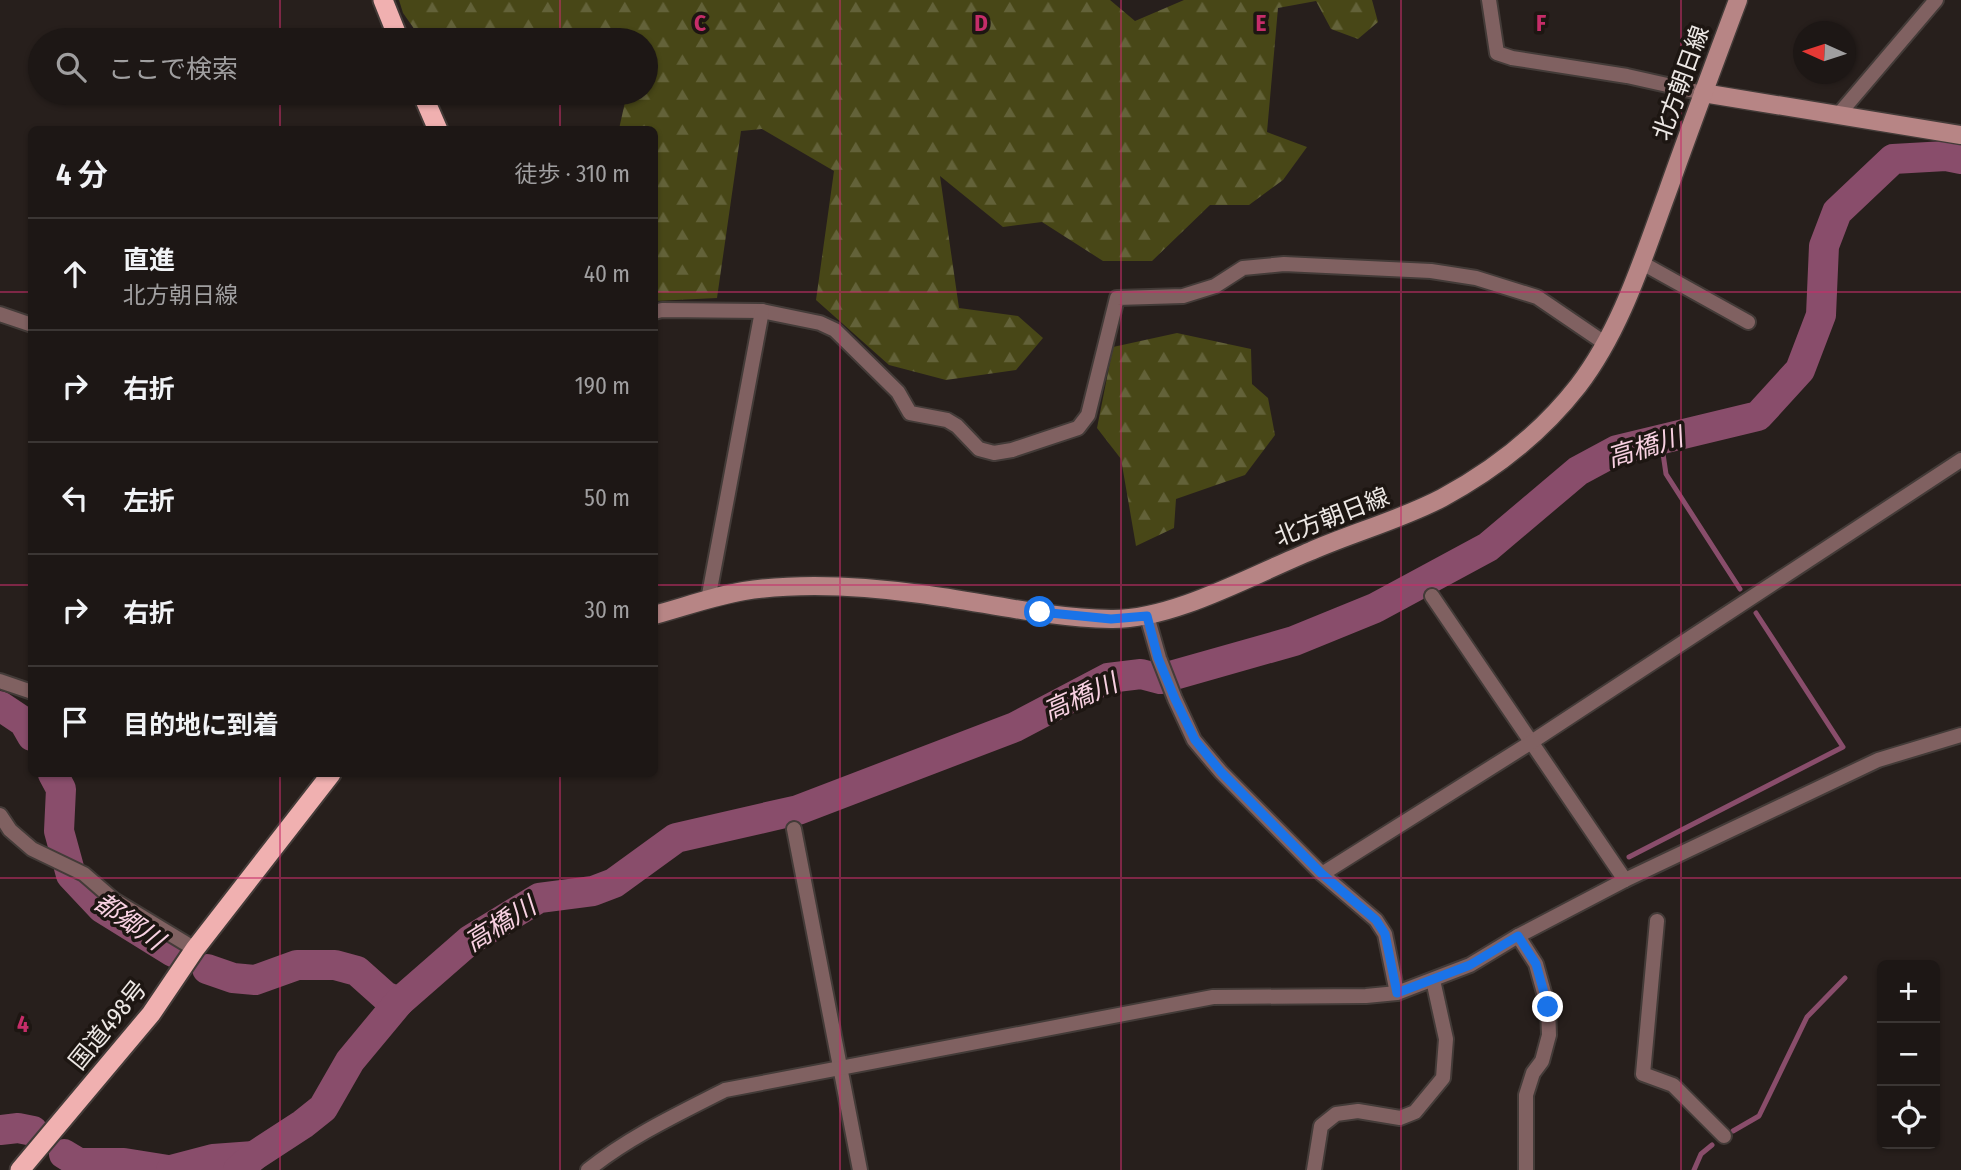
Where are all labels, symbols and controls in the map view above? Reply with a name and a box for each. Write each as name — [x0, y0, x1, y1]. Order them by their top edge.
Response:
text: C — [694, 9, 706, 37]
text: D — [974, 9, 988, 37]
text: E — [1256, 9, 1267, 37]
text: F — [1536, 9, 1546, 37]
north arrow — [1793, 21, 1856, 84]
street label: 北方朝日線 — [1647, 22, 1715, 144]
search box — [28, 28, 658, 105]
icon: search — [52, 48, 90, 86]
text: ここで検索 — [108, 54, 238, 85]
text: 4 分 — [56, 157, 108, 193]
text: 徒歩 · 310 m — [514, 160, 630, 188]
text: 直進 — [123, 245, 175, 276]
icon: ahead — [56, 255, 94, 293]
text: 40 m — [584, 260, 630, 288]
text: 北方朝日線 — [123, 281, 238, 309]
icon: right — [56, 367, 94, 405]
text: 190 m — [575, 372, 630, 400]
text: 右折 — [123, 374, 175, 405]
water label: 高橋川 — [1603, 420, 1690, 474]
icon: left — [56, 479, 94, 517]
street label: 北方朝日線 — [1271, 482, 1393, 552]
text: 50 m — [584, 484, 630, 512]
text: 左折 — [123, 486, 175, 517]
icon: right — [56, 591, 94, 629]
text: 30 m — [585, 596, 630, 624]
route start — [1024, 596, 1055, 627]
text: 右折 — [123, 598, 175, 629]
water label: 高橋川 — [1038, 666, 1125, 727]
icon: arrive — [56, 703, 94, 741]
text: 目的地に到着 — [123, 710, 279, 741]
water label: 都郷川 — [88, 886, 172, 958]
water label: 高橋川 — [459, 889, 544, 958]
map controls — [1877, 960, 1940, 1149]
button: + — [1877, 960, 1940, 1023]
street label: 国道498号 — [63, 975, 153, 1075]
route end — [1532, 991, 1563, 1022]
text: 4 — [17, 1010, 29, 1038]
button: − — [1877, 1023, 1940, 1086]
button: locate — [1877, 1086, 1940, 1149]

